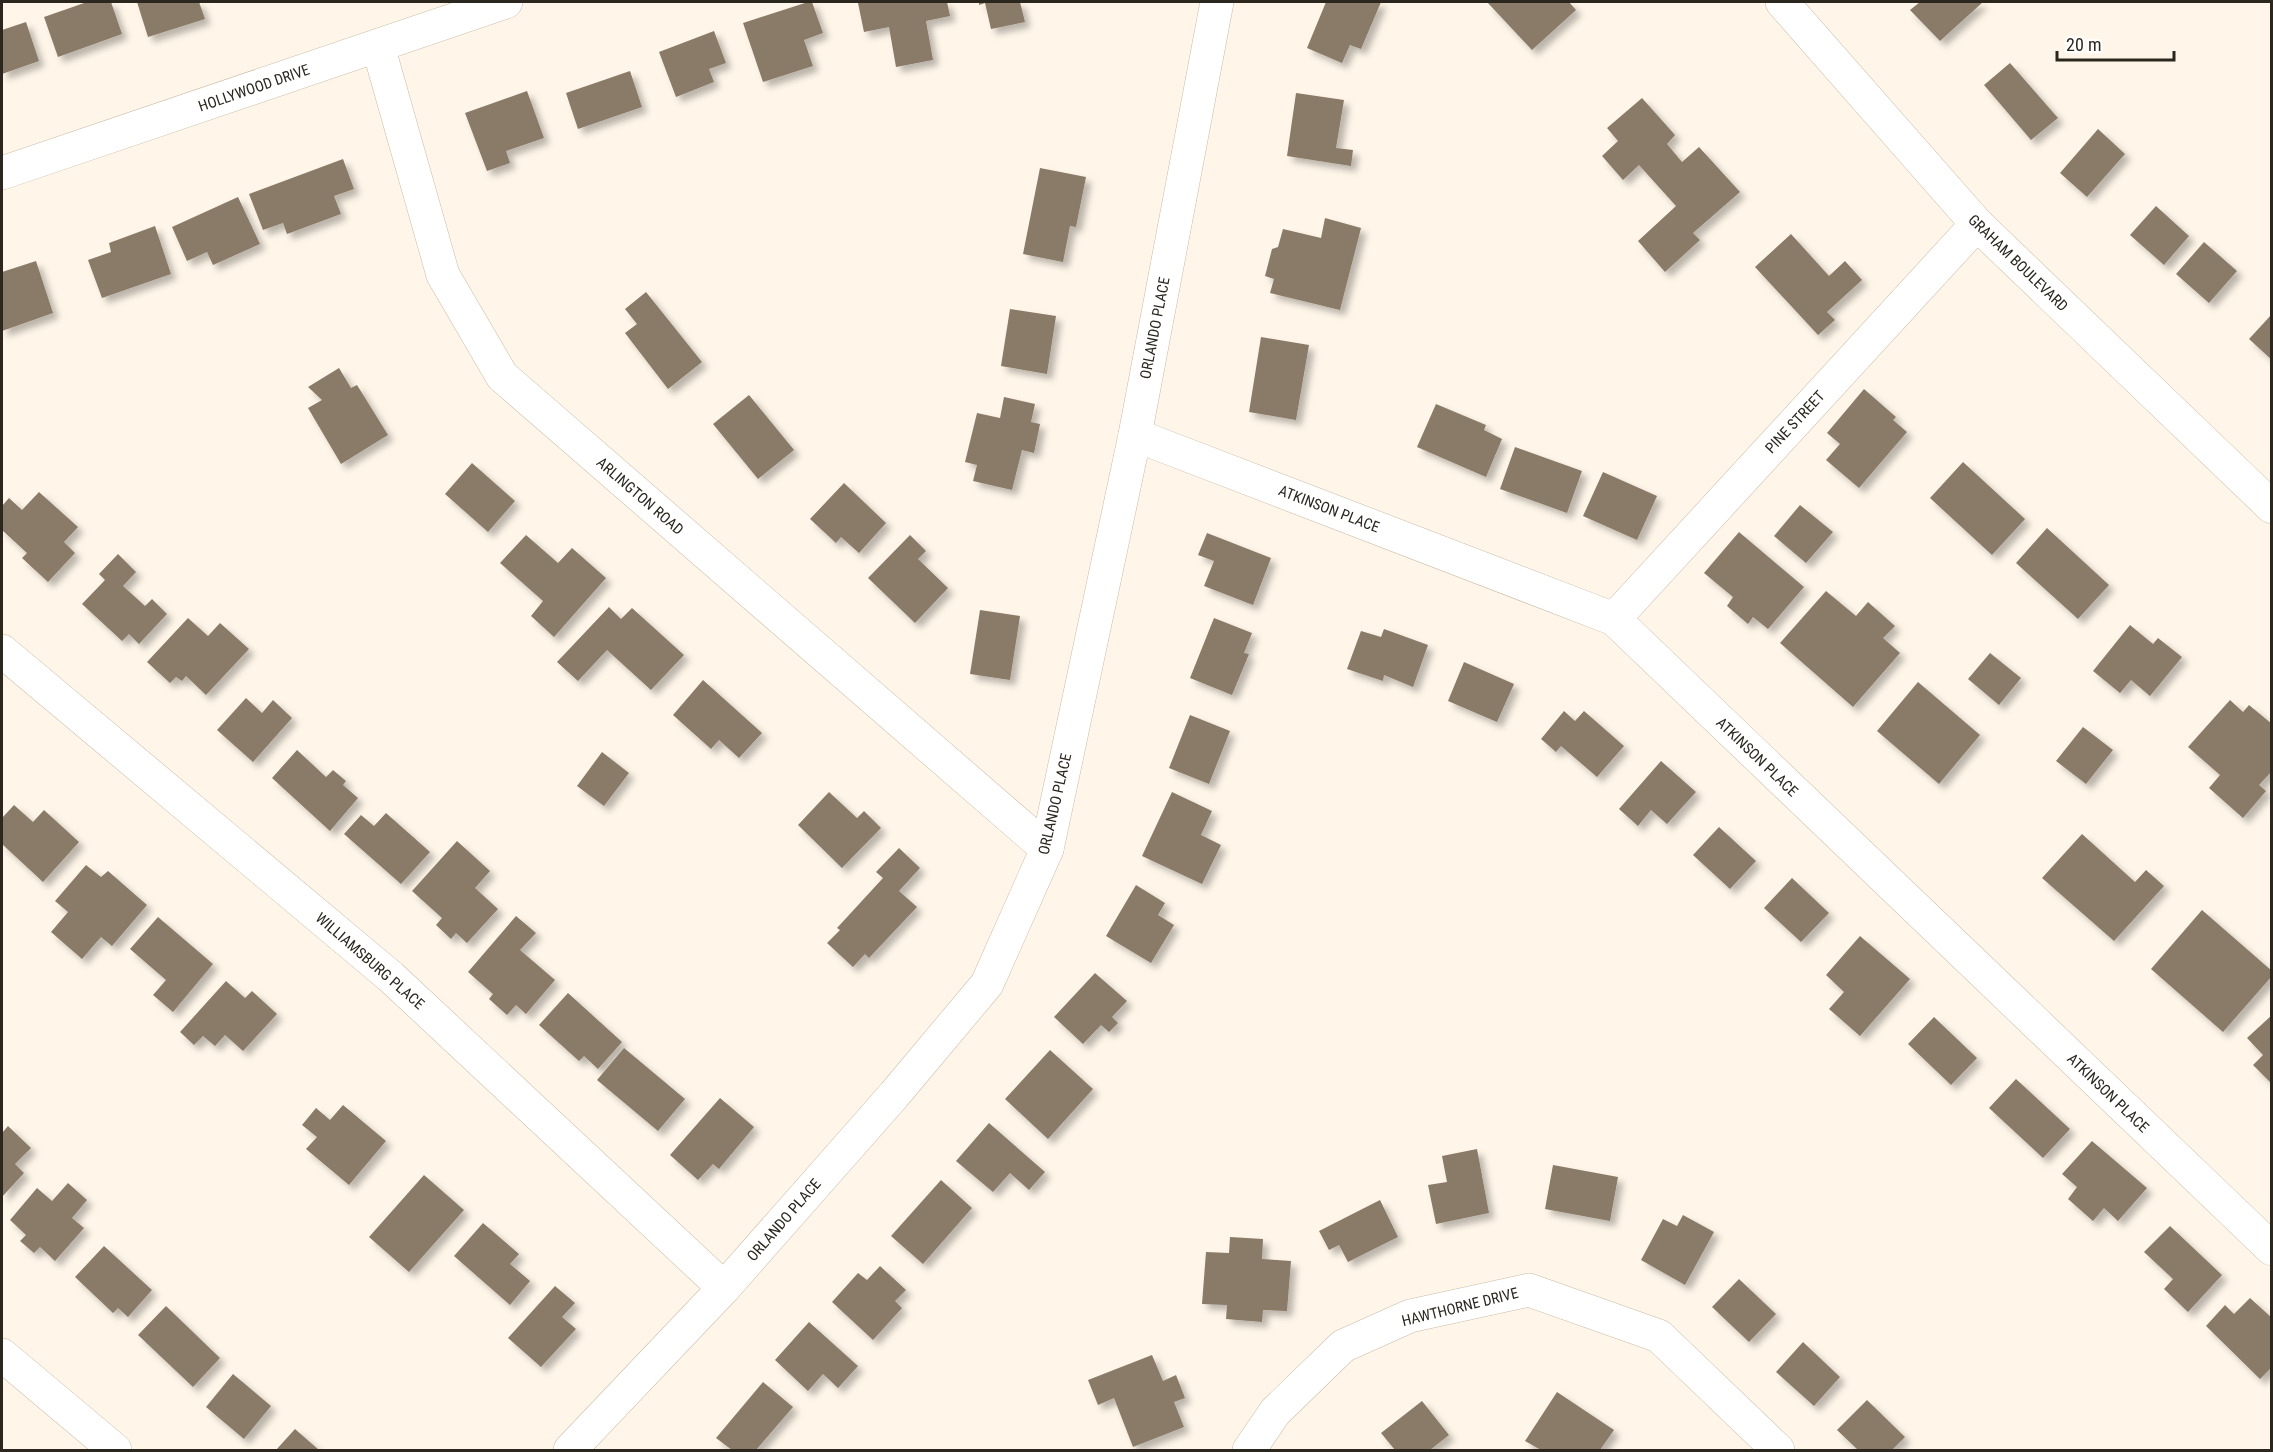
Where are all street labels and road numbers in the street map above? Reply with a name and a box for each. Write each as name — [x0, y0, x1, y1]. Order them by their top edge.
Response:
street label: HOLLYWOOD DRIVE — [196, 61, 312, 115]
street label: GRAHAM BOULEVARD — [1964, 211, 2072, 315]
street label: ORLANDO PLACE — [1136, 276, 1174, 380]
street label: PINE STREET — [1762, 387, 1829, 457]
street label: ARLINGTON ROAD — [593, 453, 687, 539]
street label: ATKINSON PLACE — [1276, 482, 1382, 536]
street label: ATKINSON PLACE — [1712, 714, 1802, 800]
street label: ORLANDO PLACE — [1035, 752, 1075, 856]
street label: WILLIAMSBURG PLACE — [312, 909, 428, 1013]
street label: ATKINSON PLACE — [2063, 1050, 2153, 1136]
street label: ORLANDO PLACE — [743, 1175, 825, 1265]
street label: HAWTHORNE DRIVE — [1400, 1284, 1520, 1330]

